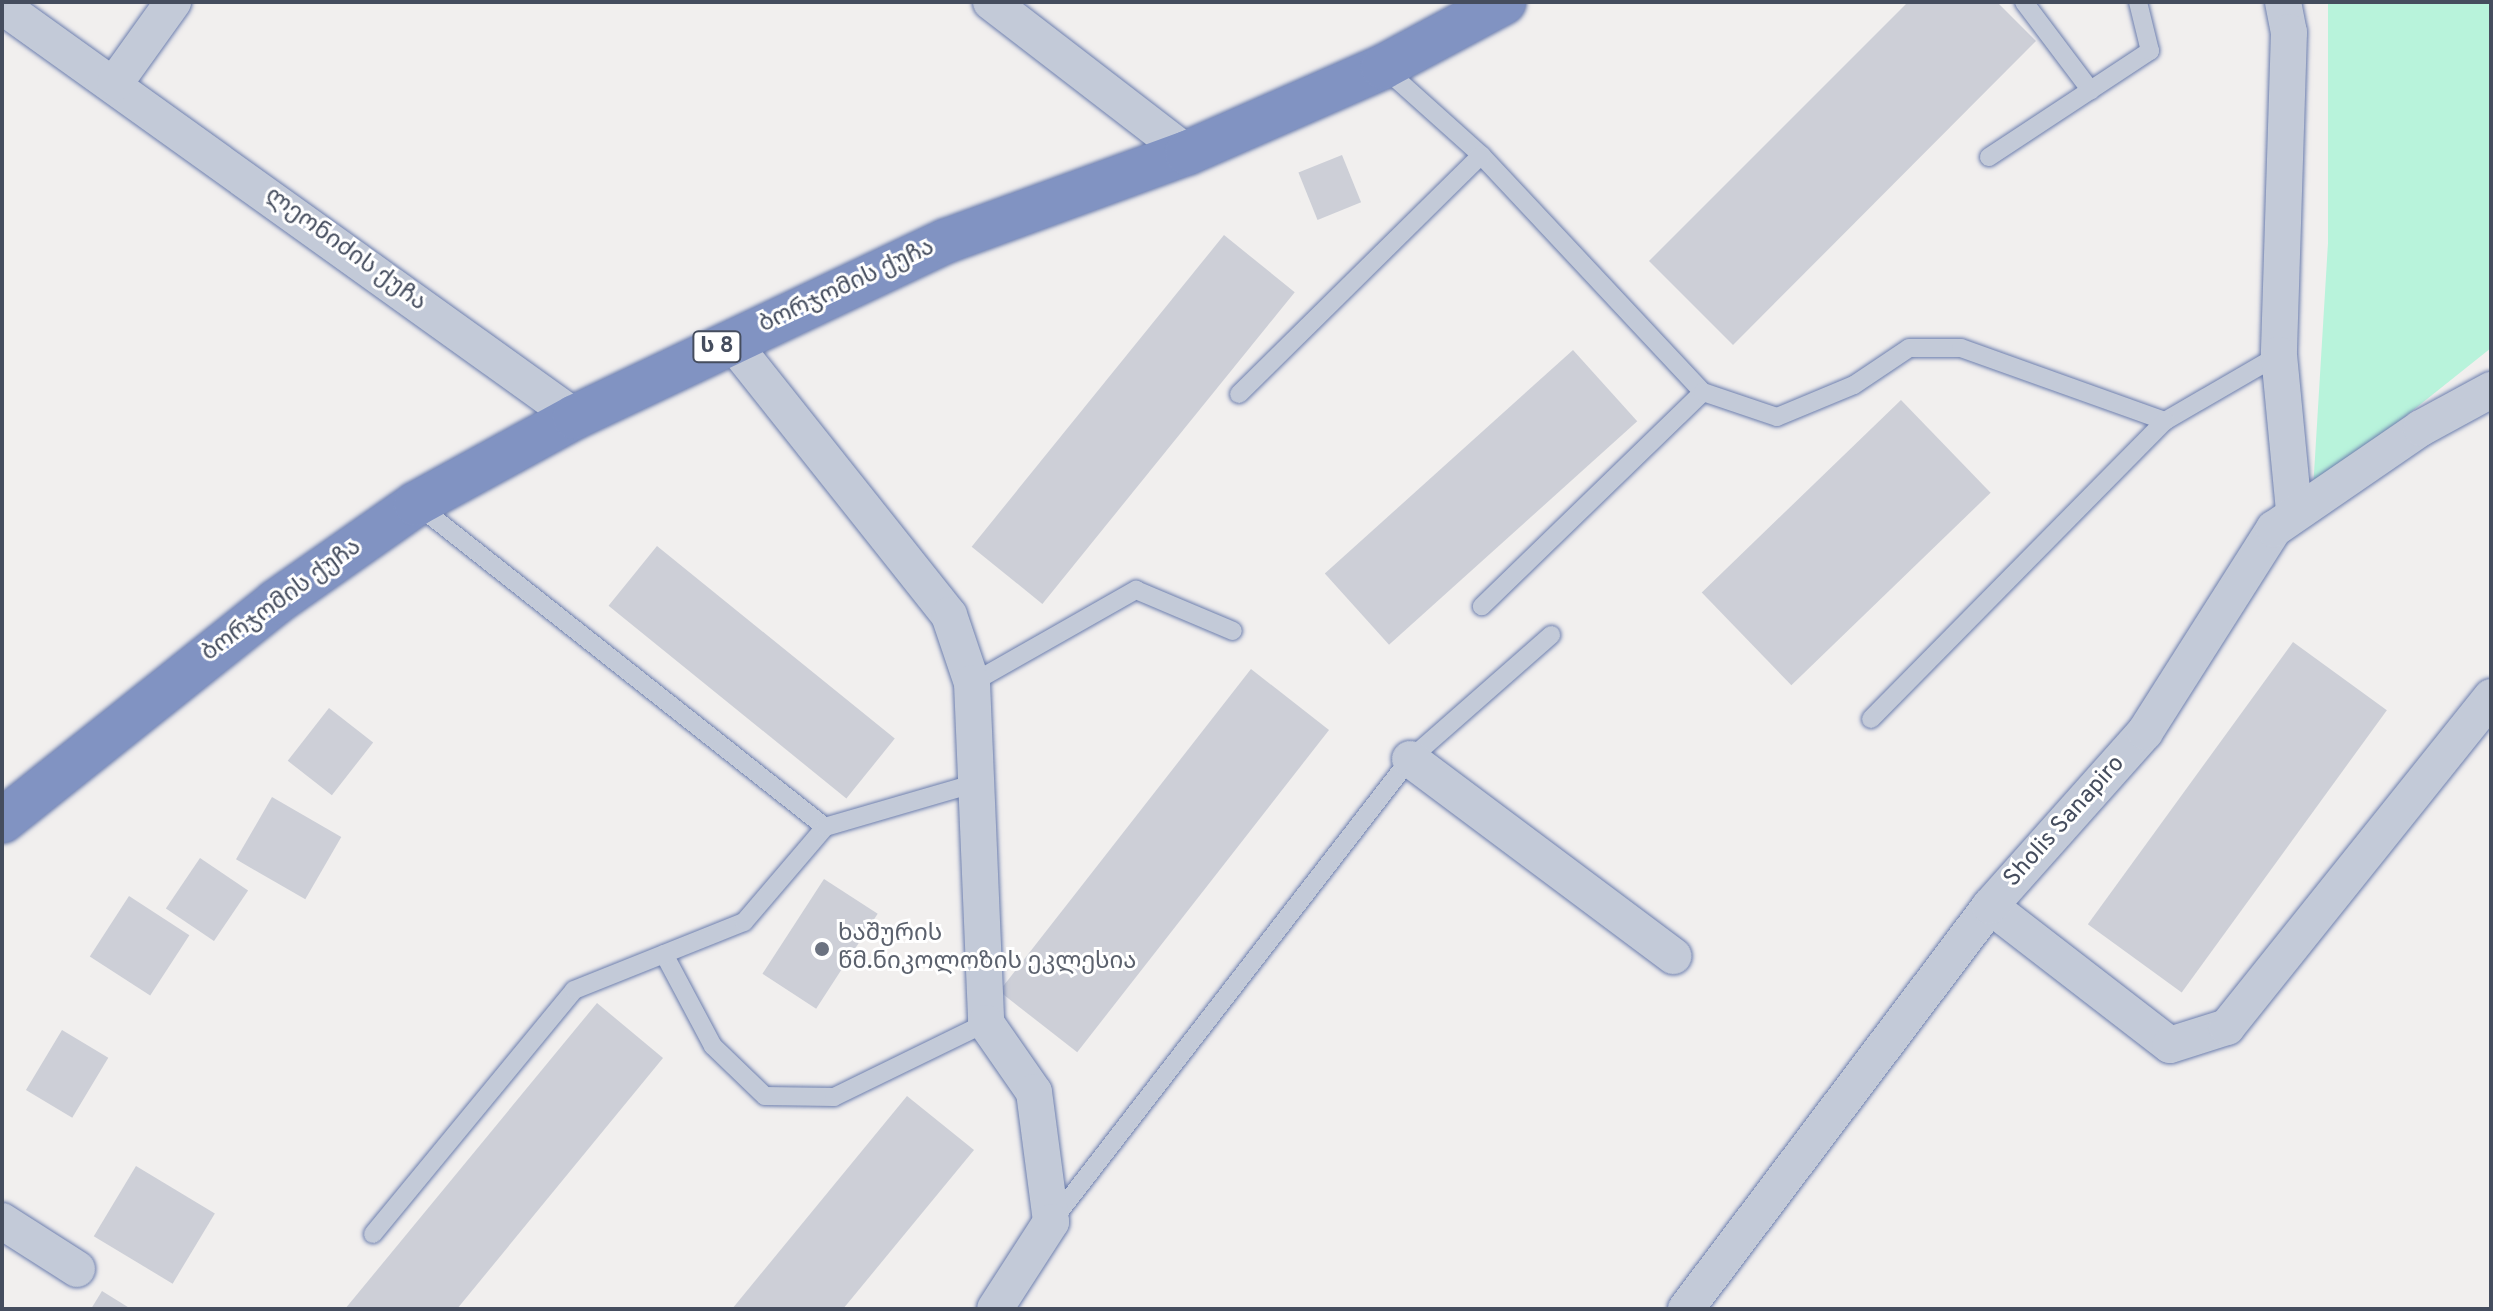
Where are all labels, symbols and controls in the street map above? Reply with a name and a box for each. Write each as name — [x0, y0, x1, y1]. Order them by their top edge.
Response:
street label: ლეონიძის ქუჩა — [259, 182, 431, 318]
street label: ბორჯომის ქუჩა — [755, 234, 939, 340]
road number: ს 8 — [691, 329, 743, 365]
street label: ბორჯომის ქუჩა — [197, 533, 367, 669]
street label: Sholis Sanapiro — [1999, 750, 2131, 894]
place label: ხაშურის წმ.ნიკოლოზის ეკლესია — [838, 921, 1137, 977]
marker: ხაშურის წმ.ნიკოლოზის ეკლესია — [813, 940, 831, 958]

